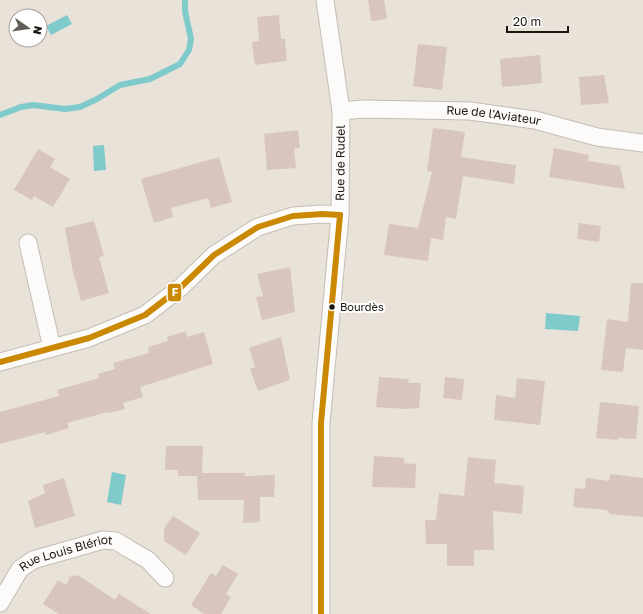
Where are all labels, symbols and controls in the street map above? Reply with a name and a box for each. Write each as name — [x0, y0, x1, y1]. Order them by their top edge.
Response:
north arrow — [8, 8, 48, 48]
scale bar — [507, 8, 568, 34]
text: 20 m — [513, 14, 541, 29]
text: N — [31, 25, 46, 36]
street label: Rue de l'Aviateur — [446, 103, 543, 128]
street label: Rue de Rudel — [332, 125, 348, 201]
line badge: F — [167, 283, 182, 302]
text: F — [172, 285, 179, 298]
place label: Bourdès — [340, 300, 384, 313]
marker: Bourdès — [327, 302, 337, 312]
street label: Rue Louis Blériot — [16, 532, 114, 574]

